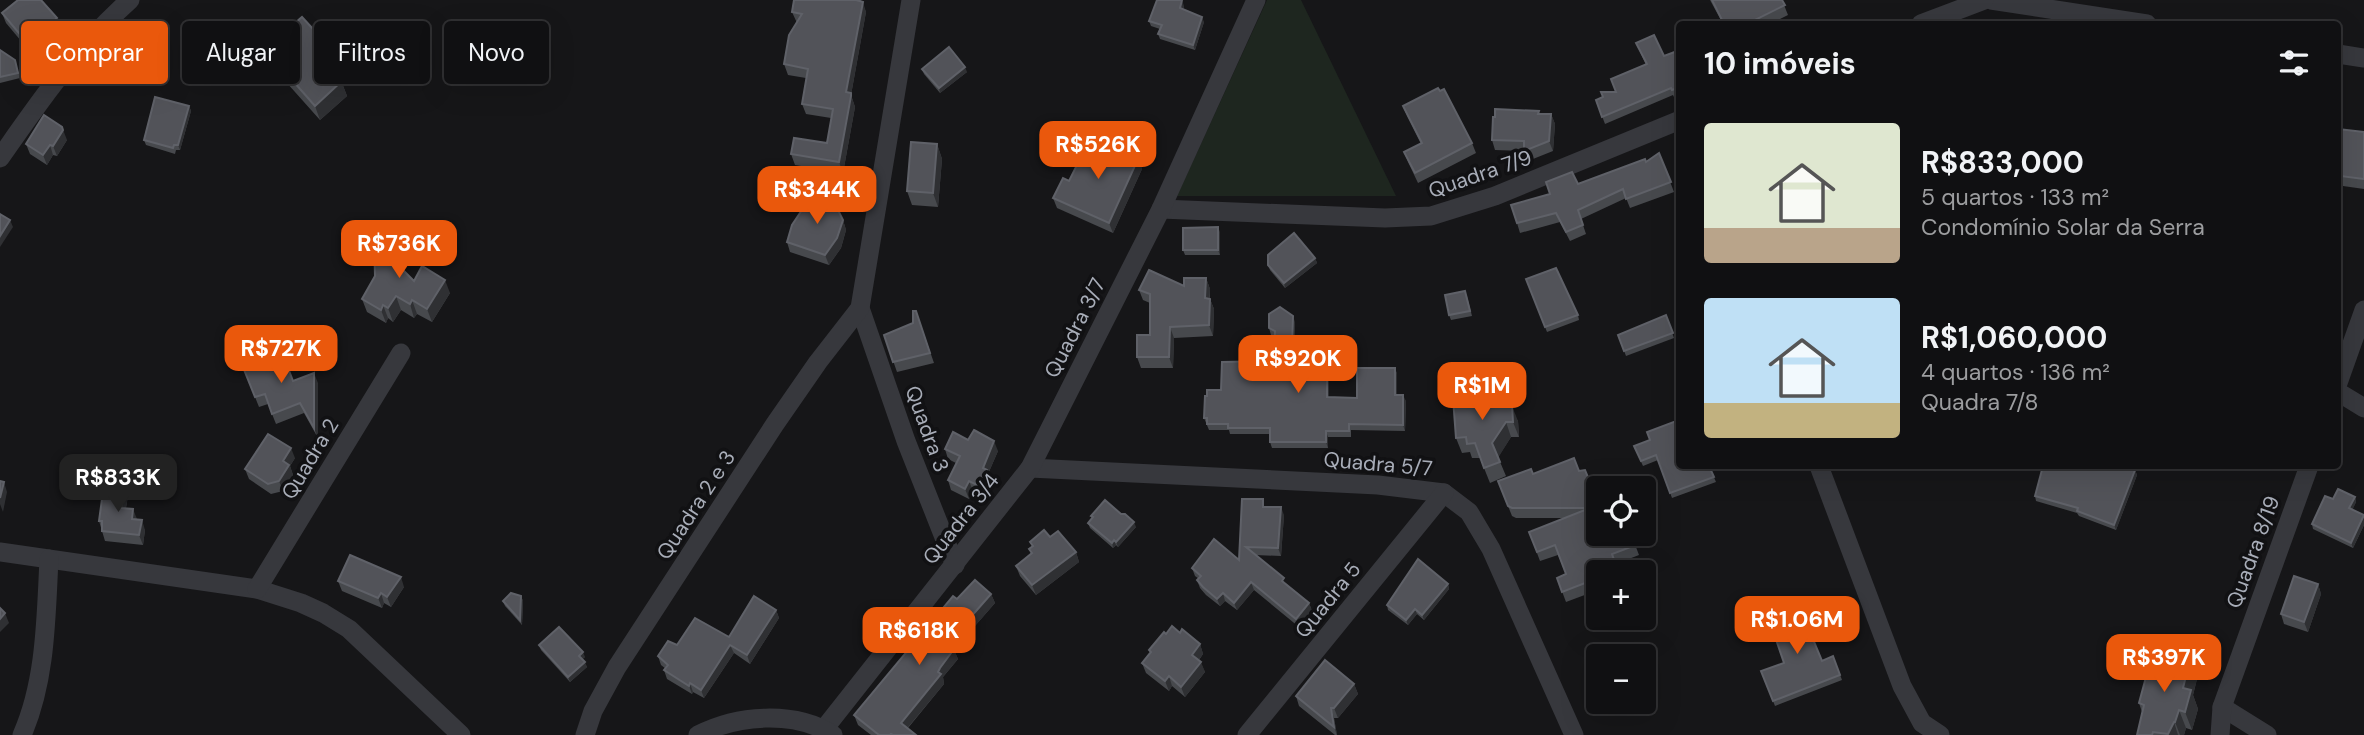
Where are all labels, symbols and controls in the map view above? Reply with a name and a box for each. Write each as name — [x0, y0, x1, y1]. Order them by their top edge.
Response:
chip: Comprar — [21, 21, 168, 84]
chip: Alugar — [182, 21, 300, 84]
chip: Filtros — [314, 21, 430, 84]
chip: Novo — [444, 21, 549, 84]
text: 10 imóveis — [1704, 44, 1856, 83]
icon: filters — [2275, 44, 2313, 82]
pin: R$526K — [1041, 122, 1155, 181]
text: R$526K — [1055, 129, 1141, 159]
street label: Quadra 7/9 — [1425, 143, 1535, 205]
text: R$833,000 — [1921, 143, 2084, 182]
icon: home — [1760, 151, 1844, 235]
pin: R$344K — [760, 166, 874, 226]
text: R$344K — [773, 174, 861, 204]
text: 5 quartos · 133 m² — [1921, 182, 2109, 212]
text: Condomínio Solar da Serra — [1921, 212, 2205, 242]
pin: R$736K — [342, 220, 456, 280]
text: R$736K — [357, 228, 441, 258]
street label: Quadra 3/7 — [1038, 273, 1112, 383]
text: R$1,060,000 — [1921, 318, 2107, 357]
pin: R$727K — [224, 326, 338, 385]
icon: home — [1760, 326, 1844, 410]
text: R$727K — [241, 333, 322, 363]
pin: R$920K — [1241, 336, 1355, 395]
text: R$920K — [1254, 343, 1342, 373]
text: 4 quartos · 136 m² — [1921, 357, 2110, 387]
pin: R$1M — [1441, 362, 1523, 422]
text: R$1M — [1453, 370, 1511, 400]
street label: Quadra 3 — [898, 382, 956, 476]
text: Quadra 7/8 — [1921, 387, 2039, 417]
street label: Quadra 2 — [275, 413, 345, 505]
street label: Quadra 2 e 3 — [650, 445, 742, 565]
street label: Quadra 5/7 — [1322, 445, 1434, 483]
pin: R$833K — [61, 454, 175, 514]
text: R$833K — [75, 462, 161, 492]
street label: Quadra 3/4 — [917, 467, 1006, 570]
map controls — [1586, 476, 1656, 714]
button: locate — [1586, 476, 1656, 546]
street label: Quadra 8/19 — [2220, 492, 2286, 612]
street label: Quadra 5 — [1289, 556, 1367, 644]
button: + — [1586, 560, 1656, 630]
pin: R$1.06M — [1732, 596, 1862, 656]
text: R$1.06M — [1751, 604, 1843, 634]
pin: R$618K — [862, 608, 976, 667]
text: R$618K — [879, 615, 959, 645]
pin: R$397K — [2107, 634, 2221, 694]
text: R$397K — [2122, 642, 2206, 672]
button: − — [1586, 644, 1656, 714]

